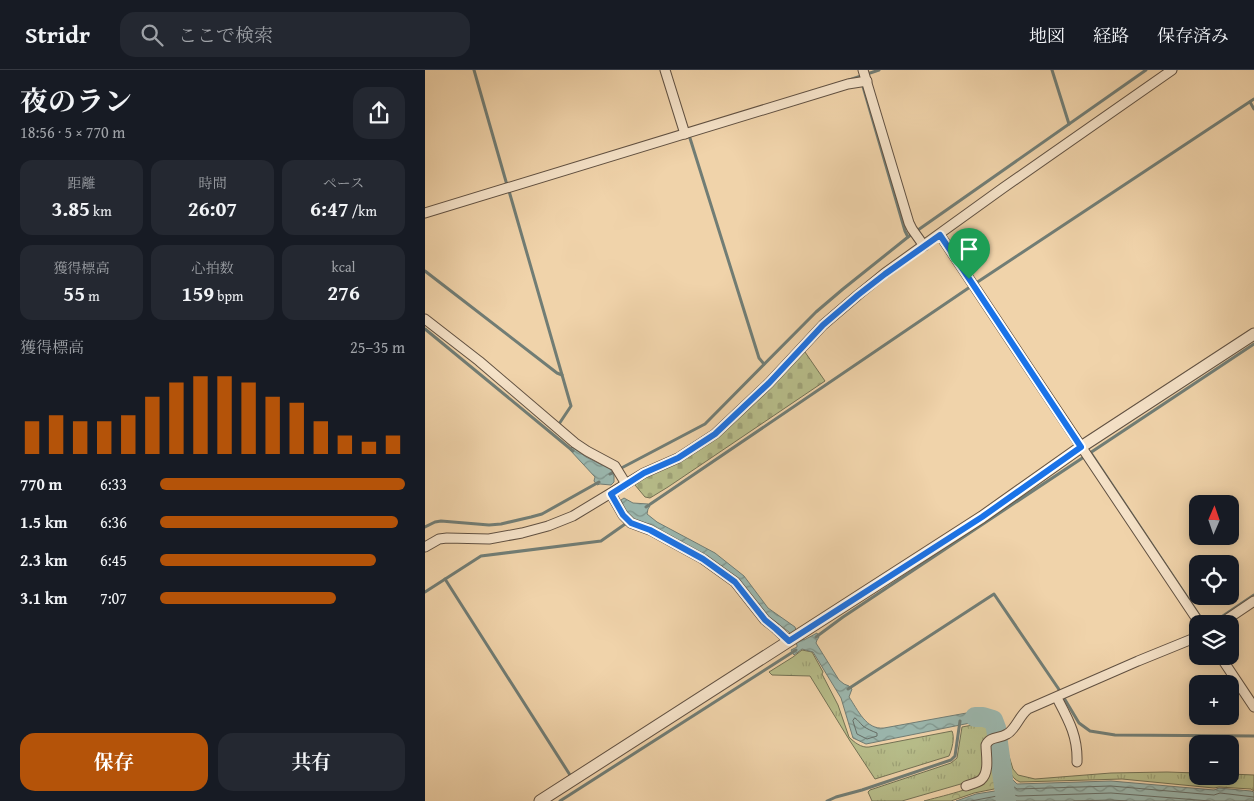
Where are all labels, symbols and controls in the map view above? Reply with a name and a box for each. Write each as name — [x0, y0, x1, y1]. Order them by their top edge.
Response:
search box — [120, 12, 470, 57]
text: Stridr — [25, 17, 90, 52]
icon: search — [138, 21, 166, 49]
text: ここで検索 — [178, 21, 273, 49]
text: 地図 — [1029, 22, 1065, 49]
text: 経路 — [1093, 22, 1129, 49]
text: 保存済み — [1157, 22, 1229, 49]
text: 夜のラン — [20, 80, 132, 121]
button: share — [353, 87, 405, 139]
text: 18:56 · 5 × 770 m — [20, 120, 125, 144]
text: 距離 — [68, 173, 96, 193]
text: 時間 — [199, 173, 227, 193]
text: ペース — [323, 173, 364, 193]
text: 3.85 — [51, 193, 90, 224]
text: 26:07 — [188, 193, 237, 224]
text: 6:47 — [310, 193, 349, 224]
text: km — [90, 201, 112, 221]
text: /km — [349, 201, 377, 221]
pin — [948, 228, 990, 279]
icon: arrive — [955, 235, 983, 263]
text: kcal — [332, 257, 355, 277]
text: 獲得標高 — [54, 258, 110, 278]
text: 心拍数 — [192, 258, 234, 278]
text: 276 — [327, 277, 360, 308]
text: 55 — [63, 278, 85, 309]
text: 159 — [182, 278, 214, 309]
text: m — [85, 286, 100, 306]
text: bpm — [214, 286, 243, 306]
text: 獲得標高 — [20, 335, 84, 359]
text: 25–35 m — [350, 335, 405, 359]
text: 770 m — [20, 472, 62, 496]
text: 6:33 — [100, 472, 127, 496]
north arrow — [1189, 495, 1239, 545]
map controls — [1189, 495, 1239, 785]
text: 1.5 km — [20, 510, 67, 534]
text: 6:36 — [100, 510, 127, 534]
text: 2.3 km — [20, 548, 67, 572]
text: 6:45 — [100, 548, 127, 572]
button: locate — [1189, 555, 1239, 605]
text: 3.1 km — [20, 586, 67, 610]
text: 7:07 — [100, 586, 127, 610]
button: layers — [1189, 615, 1239, 665]
button: + — [1189, 675, 1239, 725]
button: 保存 — [20, 733, 208, 791]
button: 共有 — [218, 733, 405, 791]
button: − — [1189, 735, 1239, 785]

